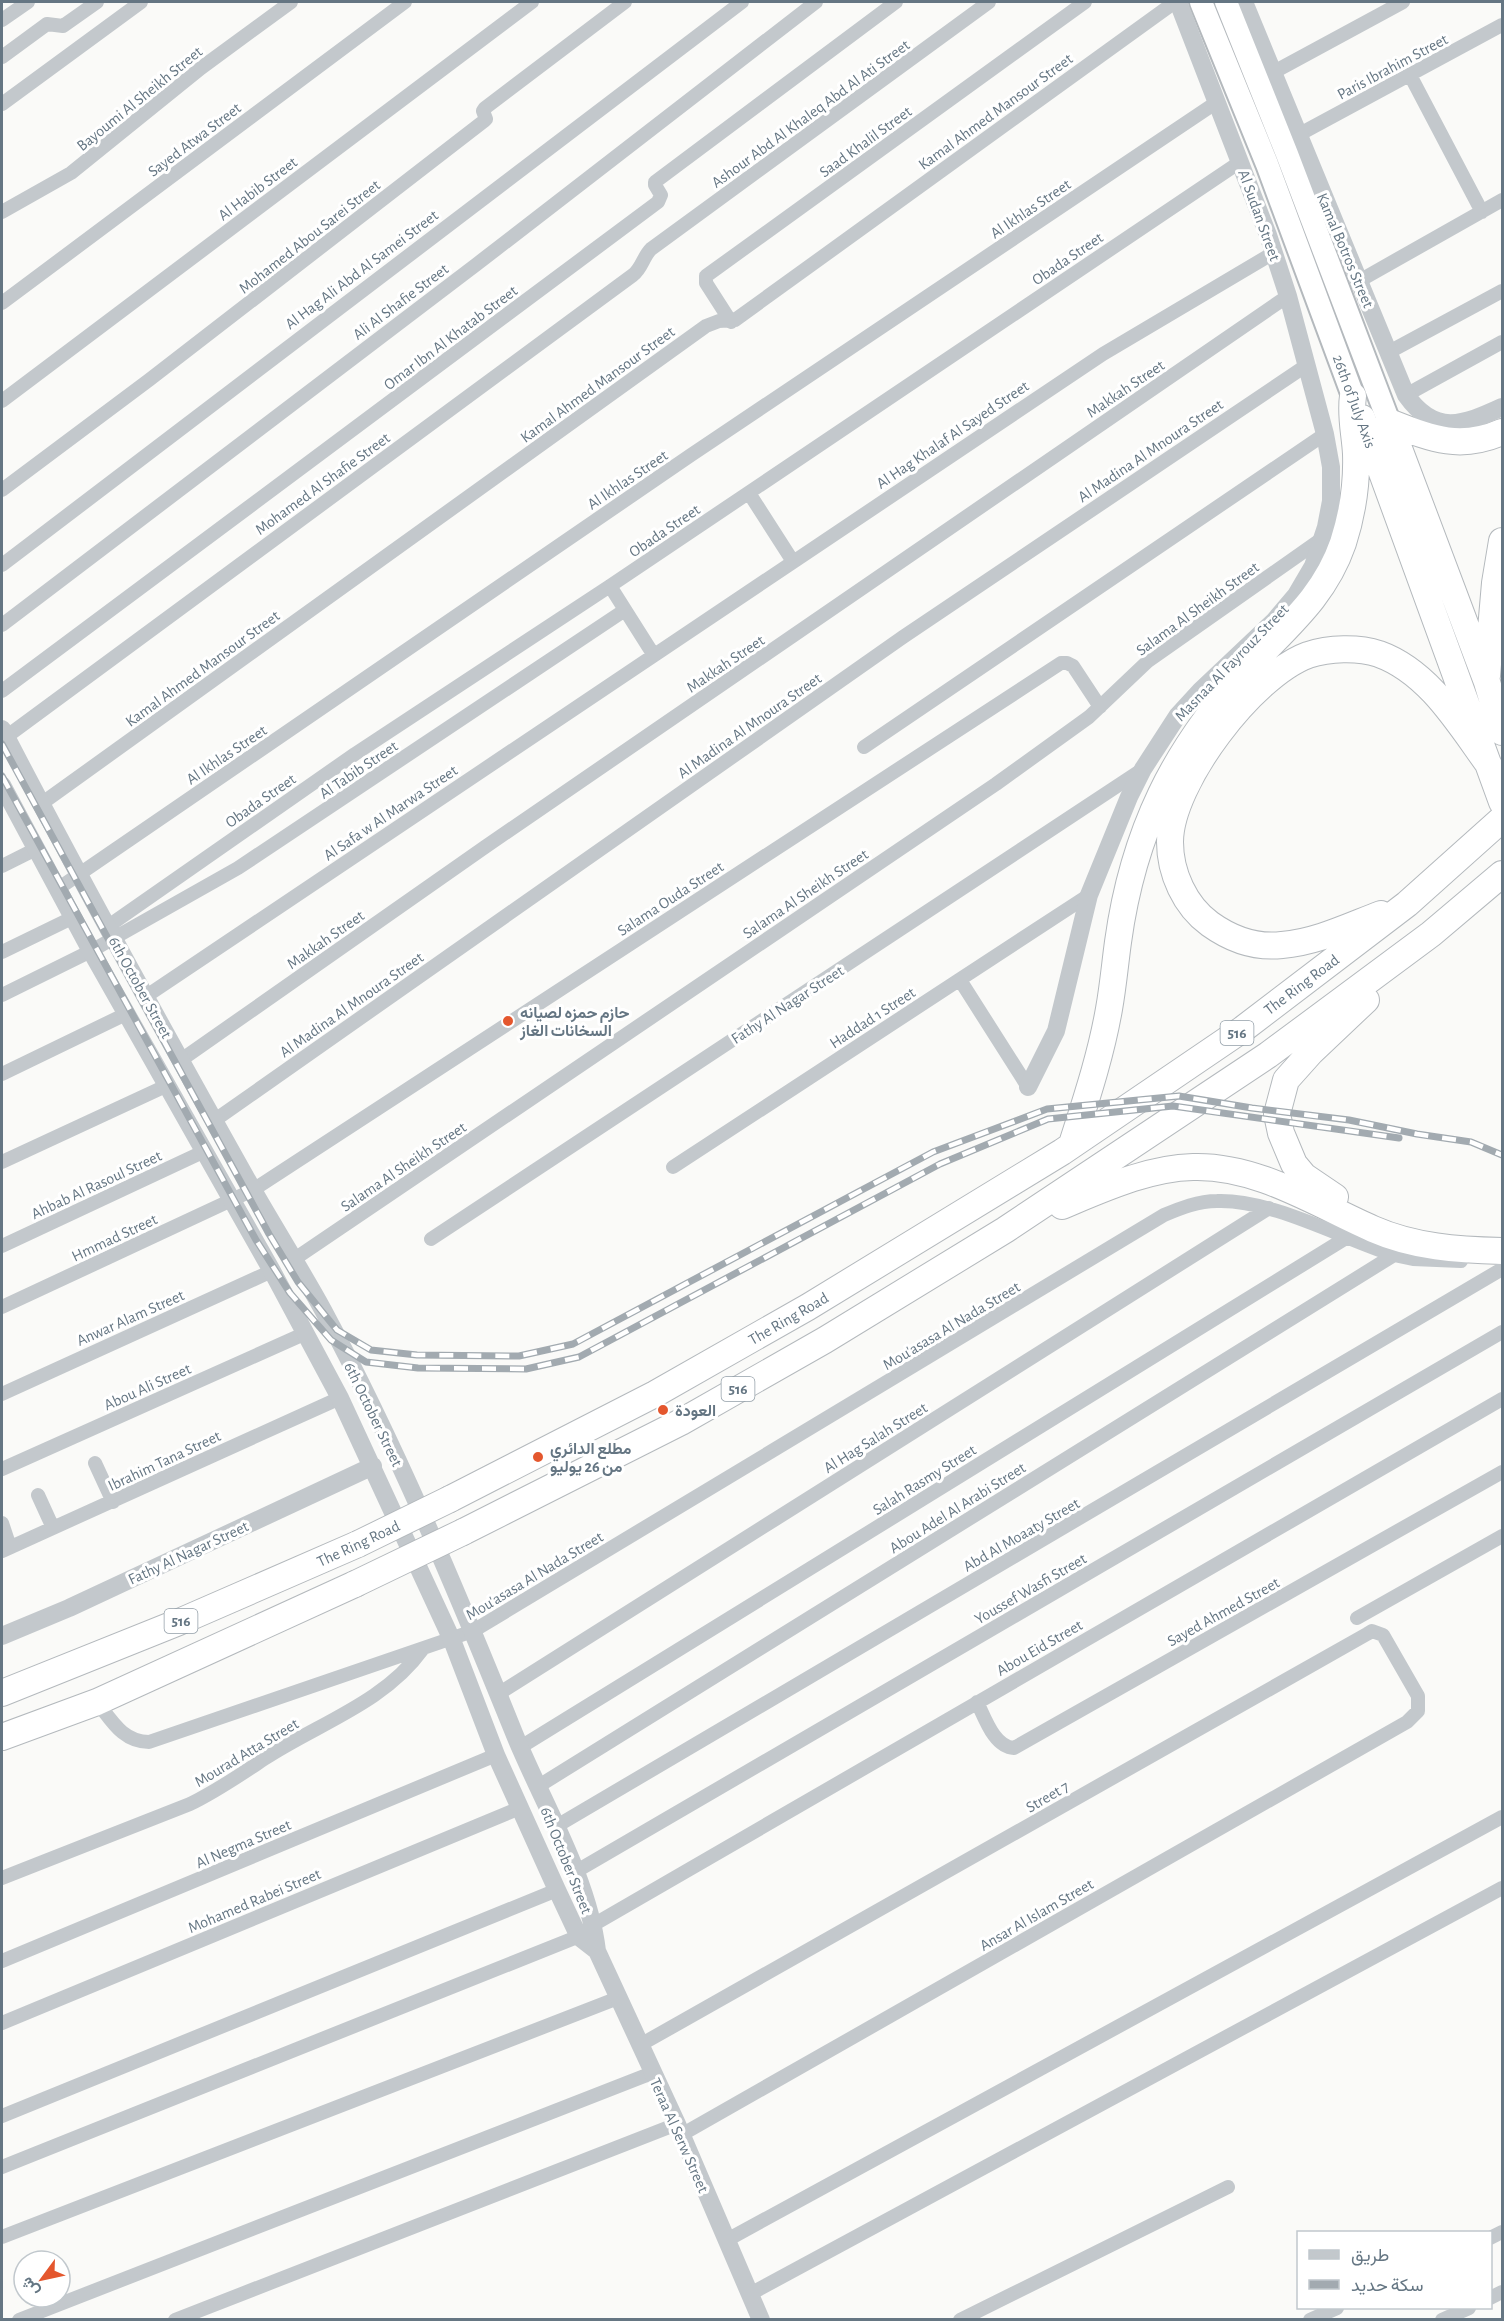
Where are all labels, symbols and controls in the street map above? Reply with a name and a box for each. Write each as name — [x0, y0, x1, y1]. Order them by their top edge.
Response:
street label: Paris Ibrahim Street — [1335, 31, 1450, 103]
street label: Ashour Abd Al Khaleq Abd Al Ati Street — [709, 37, 913, 191]
street label: Bayoumi Al Sheikh Street — [74, 43, 206, 155]
street label: Kamal Ahmed Mansour Street — [916, 51, 1076, 173]
street label: Sayed Atwa Street — [145, 100, 245, 181]
street label: Saad Khalil Street — [817, 103, 915, 180]
street label: Al Habib Street — [215, 154, 300, 224]
street label: Al Sudan Street — [1235, 168, 1283, 263]
street label: Al Ikhlas Street — [987, 176, 1074, 242]
street label: Mohamed Abou Sarei Street — [236, 177, 383, 297]
street label: Kamal Botros Street — [1314, 191, 1377, 310]
street label: Al Hag Ali Abd Al Samei Street — [282, 207, 441, 332]
street label: Obada Street — [1029, 229, 1106, 288]
street label: Ali Al Shafie Street — [350, 261, 451, 343]
street label: Omar Ibn Al Khatab Street — [381, 282, 520, 393]
street label: Kamal Ahmed Mansour Street — [518, 324, 678, 446]
street label: 26th of July Axis — [1329, 352, 1378, 451]
street label: Makkah Street — [1084, 357, 1167, 421]
street label: Al Hag Khalaf Al Sayed Street — [873, 378, 1032, 493]
street label: Al Madina Al Mnoura Street — [1075, 396, 1226, 505]
street label: Mohamed Al Shafie Street — [252, 430, 393, 538]
street label: Al Ikhlas Street — [584, 447, 671, 513]
street label: Obada Street — [626, 501, 703, 560]
street label: Salama Al Sheikh Street — [1133, 559, 1262, 659]
street label: Masnaa Al Fayrouz Street — [1172, 601, 1292, 725]
street label: Kamal Ahmed Mansour Street — [123, 608, 283, 730]
street label: Makkah Street — [684, 632, 767, 696]
street label: Al Madina Al Mnoura Street — [675, 670, 824, 781]
street label: Al Ikhlas Street — [183, 722, 270, 788]
street label: Al Tabib Street — [317, 738, 401, 802]
street label: Al Safa w Al Marwa Street — [321, 762, 460, 864]
street label: Obada Street — [223, 771, 299, 831]
street label: Salama Al Sheikh Street — [740, 846, 871, 942]
street label: Salama Ouda Street — [615, 859, 726, 939]
street label: Makkah Street — [284, 907, 367, 972]
street label: 6th October Street — [106, 934, 175, 1041]
street label: Al Madina Al Mnoura Street — [277, 949, 426, 1060]
street label: The Ring Road — [1261, 952, 1342, 1018]
street label: Fathy Al Nagar Street — [728, 963, 847, 1048]
street label: Haddad 1 Street — [827, 984, 918, 1051]
place label: حازم حمزه لصيانه السخانات الغاز — [519, 1005, 630, 1041]
marker: حازم حمزه لصيانه السخانات الغاز — [501, 1014, 515, 1028]
road number: 516 — [1220, 1021, 1254, 1045]
street label: Salama Al Sheikh Street — [338, 1119, 469, 1215]
street label: Ahbab Al Rasoul Street — [29, 1148, 164, 1222]
street label: Hmmad Street — [69, 1211, 160, 1265]
street label: Mou'asasa Al Nada Street — [880, 1279, 1023, 1373]
street label: Anwar Alam Street — [74, 1287, 187, 1349]
street label: The Ring Road — [746, 1290, 831, 1348]
street label: 6th October Street — [341, 1360, 405, 1469]
street label: Abou Ali Street — [101, 1361, 193, 1413]
road number: 516 — [722, 1377, 754, 1401]
street label: Al Hag Salah Street — [821, 1400, 930, 1476]
marker: العودة — [656, 1403, 670, 1417]
place label: العودة — [675, 1403, 716, 1421]
street label: Ibrahim Tana Street — [106, 1428, 223, 1494]
place label: مطلع الدائري من 26 يوليو — [550, 1441, 632, 1477]
street label: Salah Rasmy Street — [870, 1442, 980, 1519]
marker: مطلع الدائري من 26 يوليو — [531, 1450, 545, 1464]
street label: Abou Adel Al Arabi Street — [887, 1459, 1028, 1556]
street label: Abd Al Moaaty Street — [961, 1495, 1083, 1576]
street label: Fathy Al Nagar Street — [126, 1518, 251, 1589]
street label: The Ring Road — [315, 1518, 402, 1570]
street label: Mou'asasa Al Nada Street — [463, 1529, 606, 1623]
street label: Youssef Wasfi Street — [972, 1550, 1089, 1627]
street label: Sayed Ahmed Street — [1165, 1574, 1283, 1650]
road number: 516 — [164, 1609, 198, 1633]
street label: Abou Eid Street — [994, 1617, 1085, 1679]
street label: Mourad Atta Street — [192, 1716, 301, 1790]
street label: Street 7 — [1023, 1778, 1072, 1816]
street label: 6th October Street — [537, 1805, 595, 1916]
street label: Al Negma Street — [193, 1817, 293, 1871]
street label: Mohamed Rabei Street — [186, 1866, 323, 1936]
street label: Ansar Al Islam Street — [977, 1876, 1096, 1954]
street label: Teraa Al Serw Street — [647, 2076, 712, 2195]
legend — [1297, 2231, 1492, 2309]
text: طريق — [1351, 2247, 1389, 2266]
north arrow — [12, 2249, 72, 2309]
text: ش — [18, 2274, 43, 2299]
text: سكة حديد — [1351, 2277, 1424, 2295]

